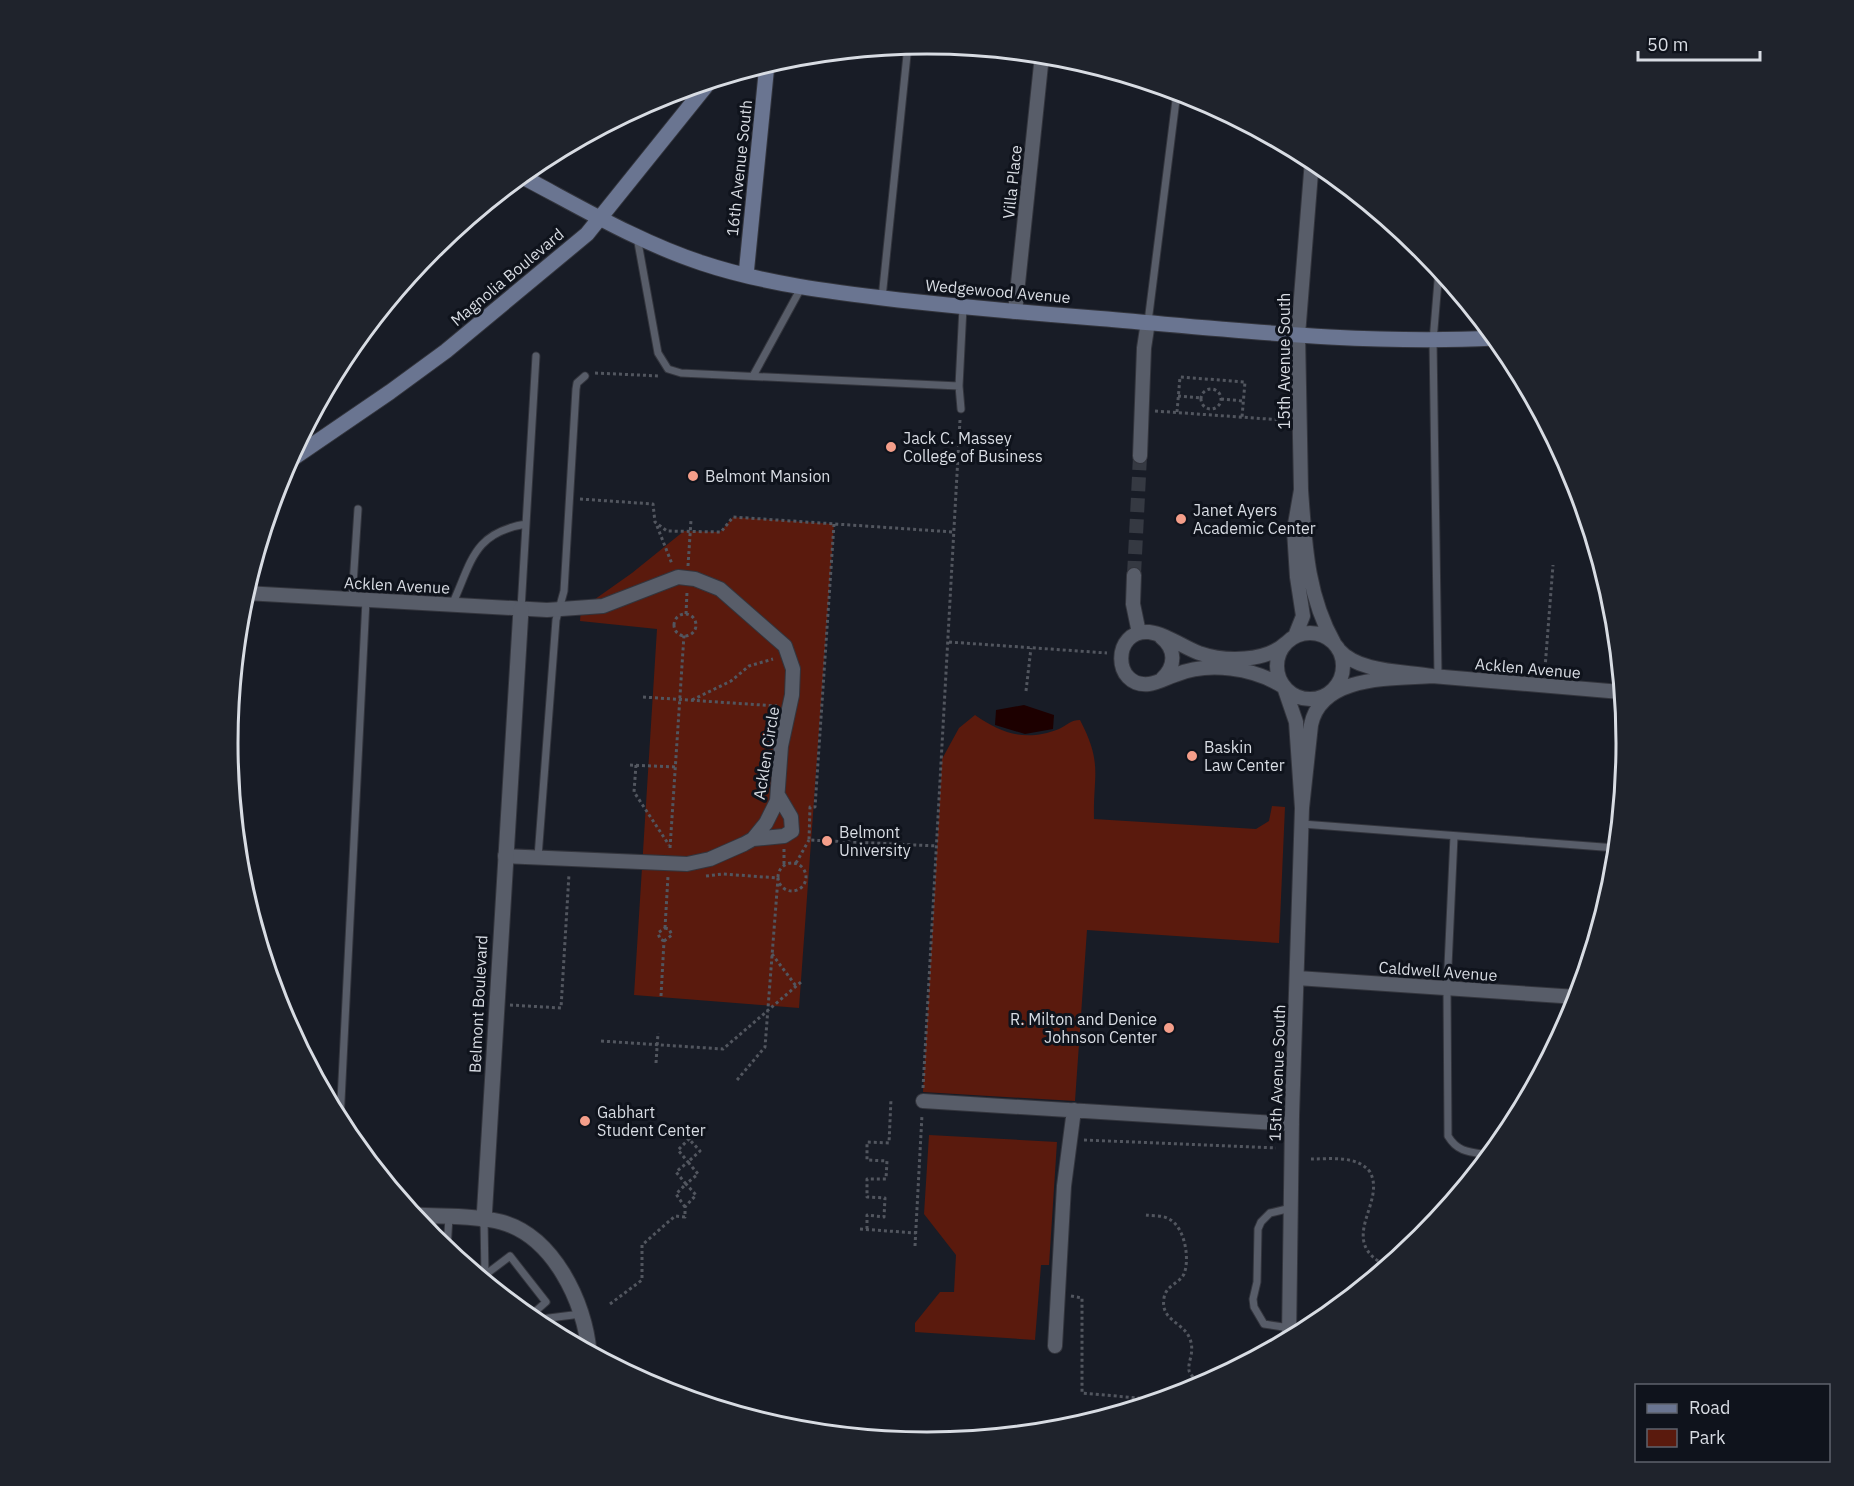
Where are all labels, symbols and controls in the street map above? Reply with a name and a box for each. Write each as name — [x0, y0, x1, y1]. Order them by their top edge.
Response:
scale bar — [1638, 24, 1760, 62]
text: 50 m — [1647, 33, 1689, 56]
street label: 16th Avenue South — [722, 99, 756, 237]
street label: Villa Place — [998, 144, 1026, 220]
street label: Magnolia Boulevard — [446, 224, 568, 330]
street label: Wedgewood Avenue — [925, 275, 1072, 307]
street label: 15th Avenue South — [1274, 293, 1294, 429]
place label: Jack C. Massey College of Business — [903, 428, 1043, 466]
marker: Jack C. Massey College of Business — [884, 440, 898, 454]
place label: Belmont Mansion — [705, 466, 830, 486]
marker: Belmont Mansion — [686, 469, 700, 483]
place label: Janet Ayers Academic Center — [1193, 500, 1316, 538]
marker: Janet Ayers Academic Center — [1174, 512, 1188, 526]
street label: Acklen Avenue — [343, 572, 451, 598]
street label: Acklen Avenue — [1474, 653, 1582, 683]
street label: Acklen Circle — [749, 705, 783, 801]
place label: Baskin Law Center — [1204, 737, 1285, 775]
marker: Baskin Law Center — [1185, 749, 1199, 763]
place label: Belmont University — [839, 822, 911, 860]
marker: Belmont University — [820, 834, 834, 848]
street label: Belmont Boulevard — [464, 935, 492, 1073]
street label: Caldwell Avenue — [1378, 957, 1498, 985]
street label: 15th Avenue South — [1265, 1004, 1289, 1142]
place label: R. Milton and Denice Johnson Center — [1010, 1009, 1157, 1047]
marker: R. Milton and Denice Johnson Center — [1162, 1021, 1176, 1035]
place label: Gabhart Student Center — [597, 1102, 706, 1140]
marker: Gabhart Student Center — [578, 1114, 592, 1128]
legend — [1635, 1384, 1830, 1462]
text: Road — [1689, 1396, 1730, 1419]
text: Park — [1689, 1426, 1726, 1449]

